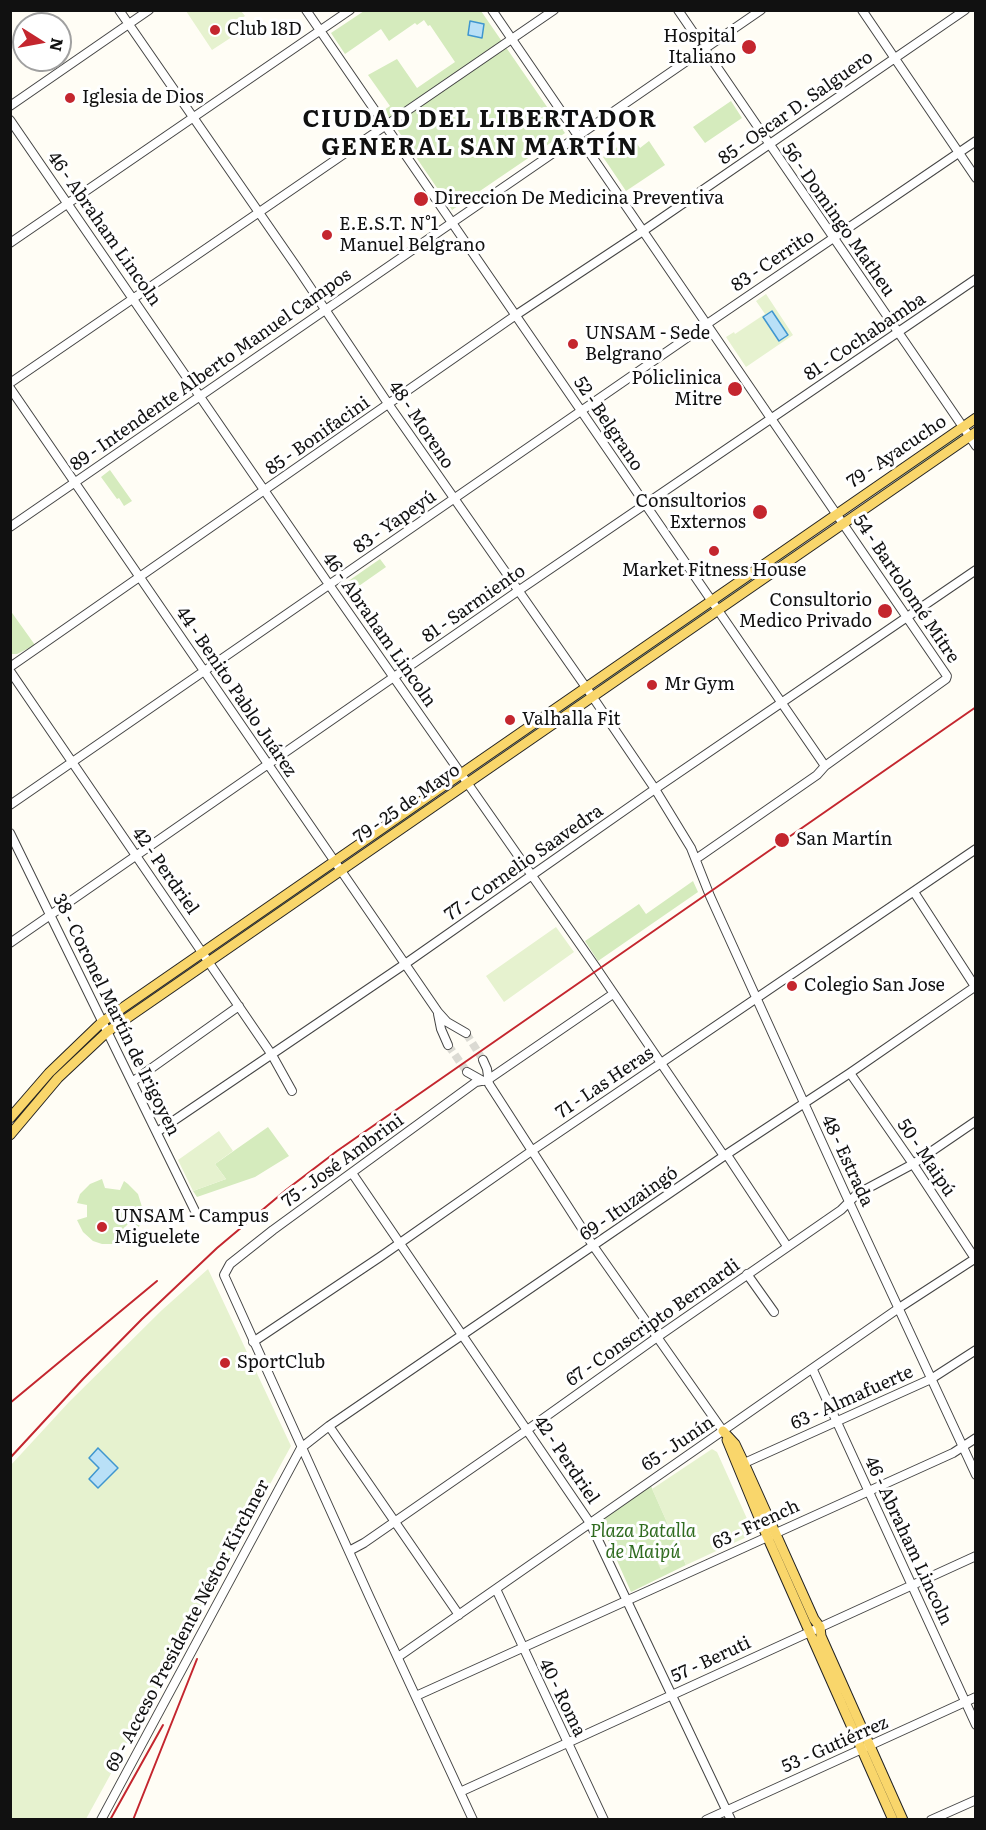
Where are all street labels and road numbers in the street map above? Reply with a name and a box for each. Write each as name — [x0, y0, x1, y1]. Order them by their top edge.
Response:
street label: 85 - Oscar D. Salguero — [715, 46, 877, 170]
street label: 56 - Domingo Matheu — [777, 139, 899, 301]
street label: 46 - Abraham Lincoln — [42, 148, 166, 310]
street label: 83 - Cerrito — [727, 225, 819, 297]
street label: 89 - Intendente Alberto Manuel Campos — [66, 264, 356, 476]
street label: 81 - Cochabamba — [800, 288, 930, 386]
street label: 52 - Belgrano — [569, 373, 647, 475]
street label: 48 - Moreno — [384, 377, 458, 473]
street label: 85 - Bonifacini — [262, 392, 374, 480]
street label: 79 - Ayacucho — [843, 411, 951, 493]
street label: 83 - Yapeyú — [350, 486, 440, 558]
street label: 54 - Bartolomé Mitre — [848, 511, 964, 667]
street label: 46 - Abraham Lincoln — [317, 549, 441, 711]
street label: 81 - Sarmiento — [418, 560, 530, 648]
street label: 44 - Benito Pablo Juárez — [171, 603, 301, 781]
street label: 79 - 25 de Mayo — [350, 759, 464, 849]
street label: 77 - Cornelio Saavedra — [441, 800, 607, 926]
street label: 42 - Perdriel — [127, 823, 203, 919]
street label: 38 - Coronel Martín de Irigoyen — [48, 890, 184, 1140]
street label: 71 - Las Heras — [552, 1042, 658, 1124]
street label: 75 - José Ambrini — [278, 1110, 408, 1212]
street label: 48 - Estrada — [816, 1112, 878, 1210]
street label: 50 - Maipú — [892, 1115, 960, 1201]
street label: 69 - Ituzaingó — [576, 1162, 682, 1246]
street label: 67 - Conscripto Bernardi — [562, 1255, 744, 1391]
street label: 63 - Almafuerte — [787, 1361, 917, 1435]
street label: 42 - Perdriel — [529, 1412, 603, 1508]
street label: 65 - Junín — [638, 1412, 718, 1476]
street label: 46 - Abraham Lincoln — [859, 1453, 957, 1629]
street label: 69 - Acceso Presidente Néstor Kirchner — [102, 1476, 274, 1776]
street label: 63 - French — [709, 1495, 803, 1555]
street label: 57 - Beruti — [668, 1632, 754, 1688]
street label: 40 - Roma — [534, 1656, 590, 1740]
street label: 53 - Gutiérrez — [778, 1712, 892, 1778]

